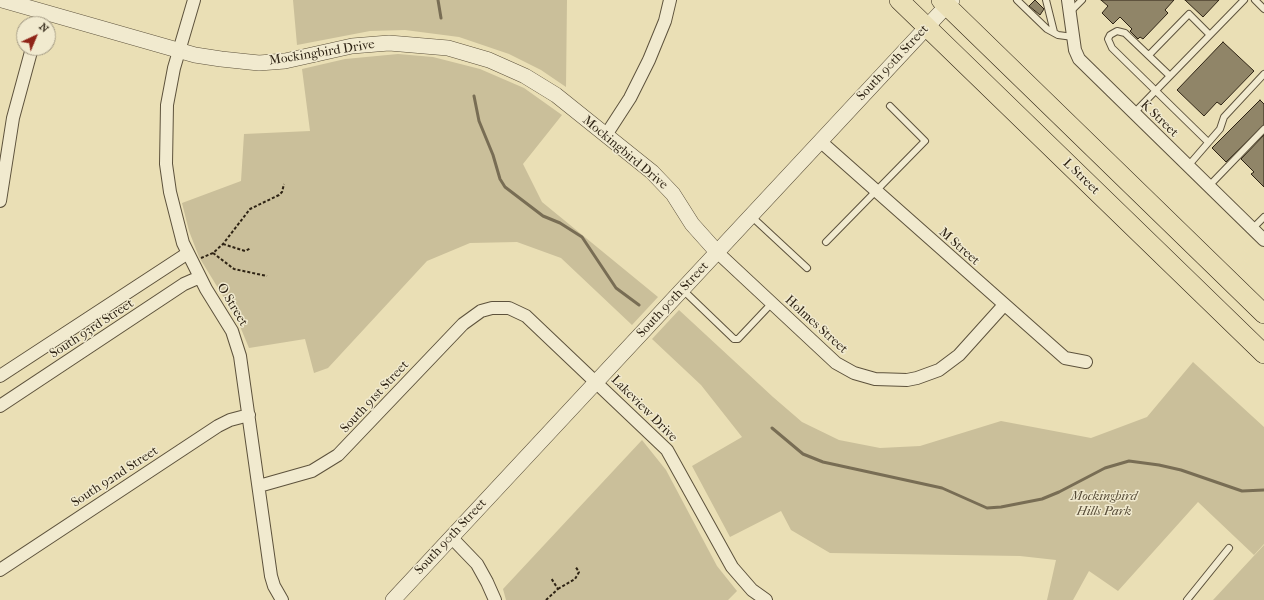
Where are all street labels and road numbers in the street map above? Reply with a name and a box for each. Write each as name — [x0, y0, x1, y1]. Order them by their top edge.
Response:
street label: South 90th Street — [854, 22, 932, 104]
street label: Mockingbird Drive — [268, 37, 376, 69]
street label: K Street — [1137, 97, 1181, 141]
street label: Mockingbird Drive — [579, 113, 671, 193]
street label: L Street — [1059, 156, 1103, 198]
street label: M Street — [935, 225, 983, 269]
street label: South 90th Street — [634, 259, 712, 341]
street label: O Street — [213, 281, 251, 329]
street label: Holmes Street — [781, 293, 851, 357]
street label: South 93rd Street — [47, 296, 137, 362]
street label: South 91st Street — [338, 358, 412, 436]
street label: Lakeview Drive — [608, 373, 680, 445]
street label: South 92nd Street — [69, 443, 161, 511]
street label: South 90th Street — [412, 496, 490, 578]

